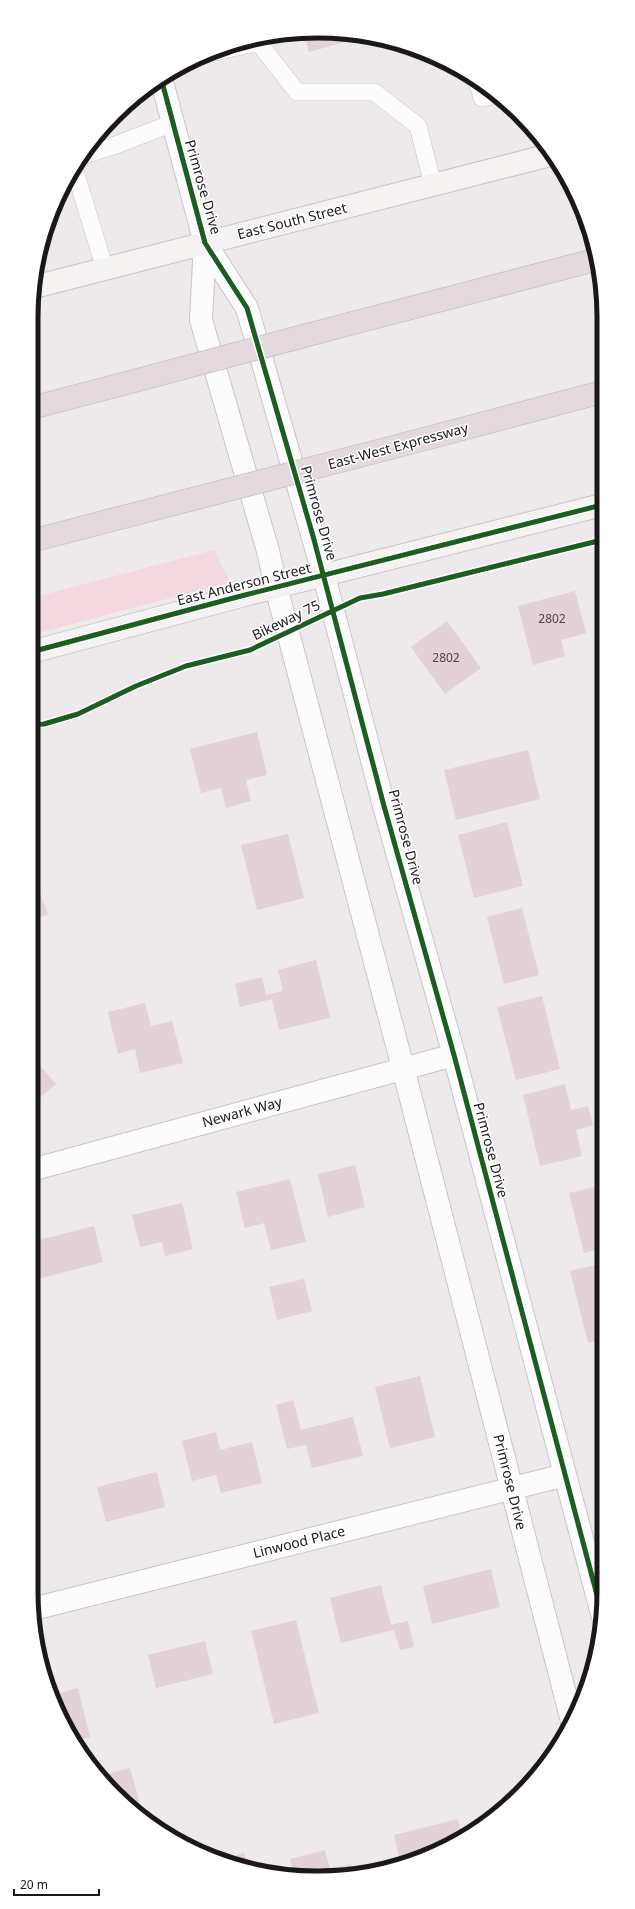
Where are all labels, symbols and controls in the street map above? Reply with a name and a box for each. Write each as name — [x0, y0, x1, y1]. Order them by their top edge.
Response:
street label: Primrose Drive — [181, 137, 226, 237]
street label: East South Street — [235, 198, 349, 243]
street label: East-West Expressway — [326, 417, 471, 473]
street label: Primrose Drive — [297, 463, 342, 563]
street label: East Anderson Street — [175, 558, 313, 609]
street label: Bikeway 75 — [249, 595, 323, 644]
house number: 2802 — [538, 610, 566, 627]
house number: 2802 — [432, 649, 460, 666]
street label: Primrose Drive — [385, 787, 428, 887]
street label: Newark Way — [200, 1092, 285, 1131]
street label: Primrose Drive — [470, 1100, 513, 1200]
street label: Primrose Drive — [489, 1432, 532, 1532]
street label: Linwood Place — [251, 1521, 347, 1562]
scale bar — [14, 1871, 99, 1897]
text: 20 m — [20, 1876, 48, 1893]

